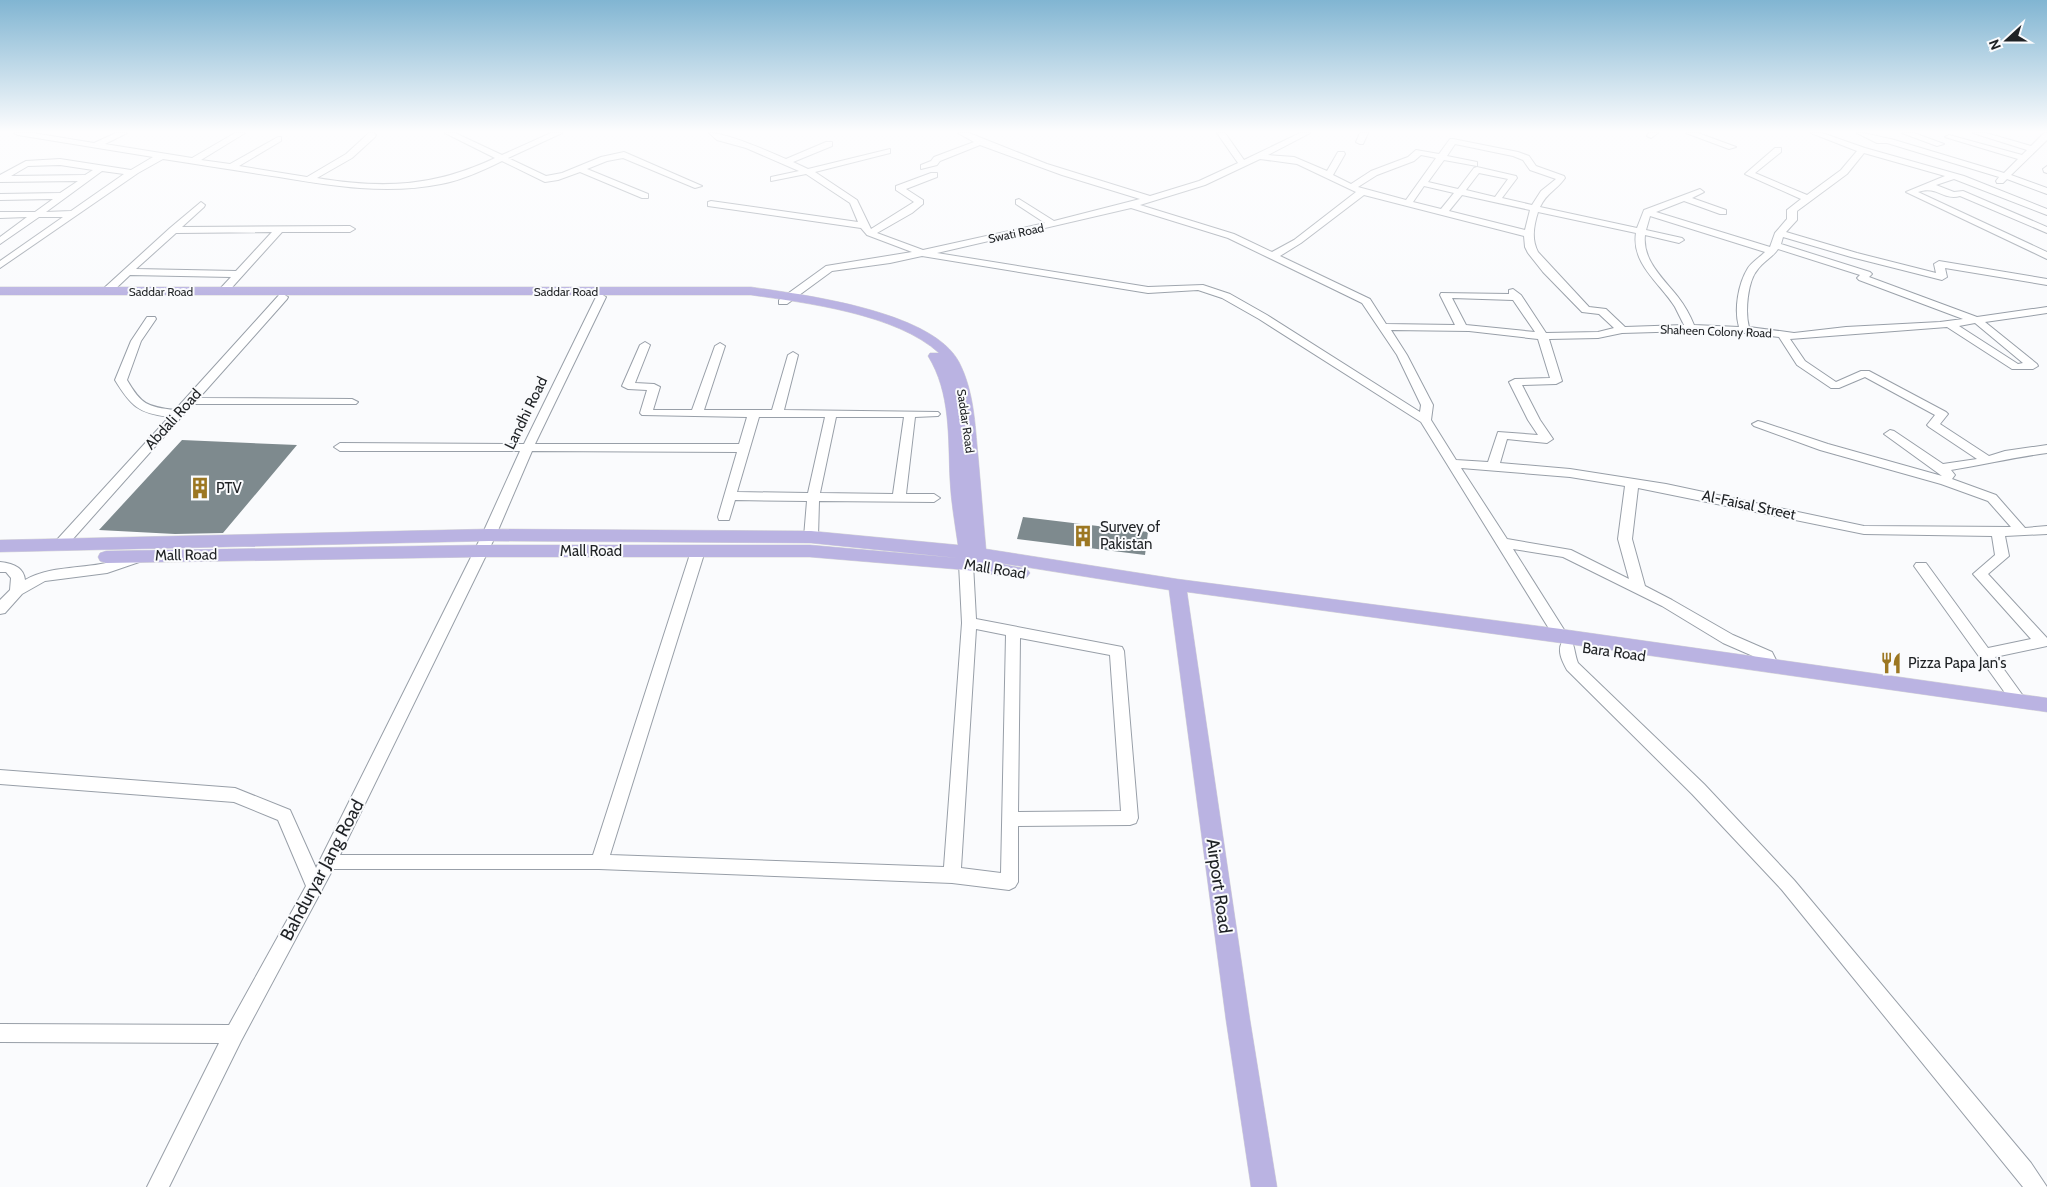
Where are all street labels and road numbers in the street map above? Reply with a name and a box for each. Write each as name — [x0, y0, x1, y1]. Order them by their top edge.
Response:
street label: Swati Road — [987, 220, 1045, 246]
street label: Saddar Road — [129, 284, 193, 299]
street label: Saddar Road — [534, 284, 598, 299]
street label: Shaheen Colony Road — [1660, 322, 1772, 340]
street label: Landhi Road — [501, 374, 551, 452]
street label: Abdali Road — [141, 385, 205, 453]
street label: Saddar Road — [954, 388, 978, 454]
street label: Al-Faisal Street — [1701, 486, 1797, 524]
street label: Mall Road — [560, 542, 622, 560]
street label: Mall Road — [155, 545, 217, 565]
street label: Mall Road — [963, 555, 1027, 583]
street label: Bara Road — [1581, 639, 1647, 665]
street label: Bahduryar Jang Road — [275, 796, 369, 944]
street label: Airport Road — [1201, 837, 1237, 935]

